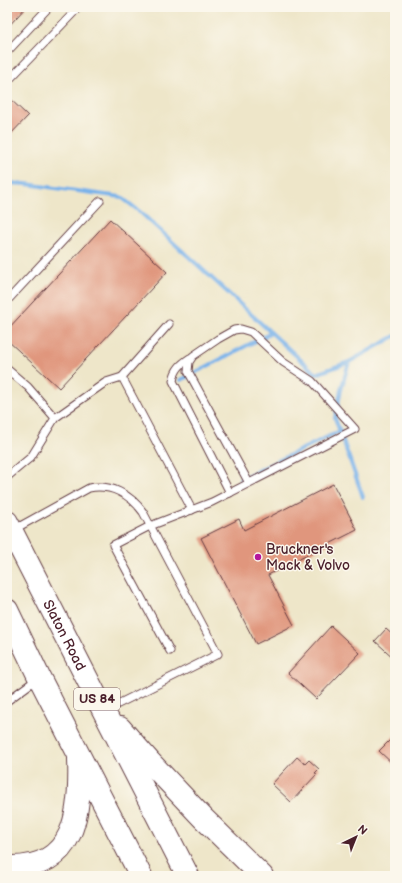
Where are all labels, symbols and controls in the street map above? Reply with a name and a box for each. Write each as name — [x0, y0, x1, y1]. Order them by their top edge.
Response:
place label: Bruckner's Mack & Volvo — [266, 541, 350, 574]
marker: Bruckner's Mack & Volvo — [253, 552, 263, 562]
street label: Slaton Road — [40, 597, 90, 673]
road number: US 84 — [74, 688, 120, 710]
north arrow — [336, 817, 376, 857]
text: N — [355, 822, 370, 838]

